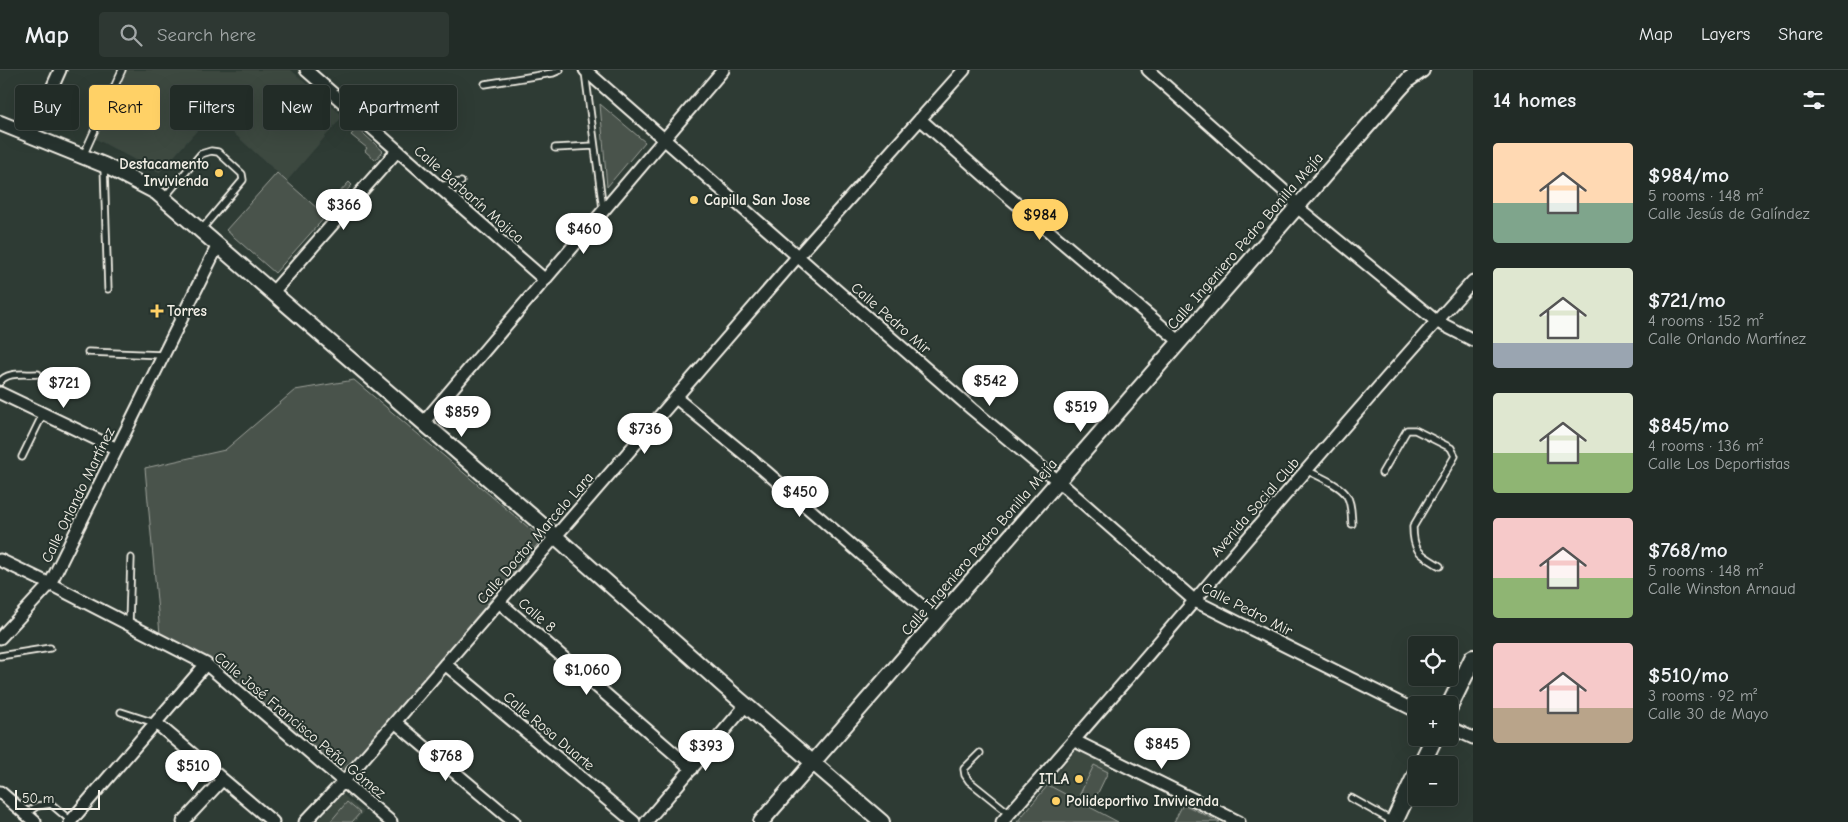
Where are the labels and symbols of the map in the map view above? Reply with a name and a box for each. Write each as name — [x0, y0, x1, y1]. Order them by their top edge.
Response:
street label: Calle Barbarín Mojica — [410, 141, 528, 247]
street label: Calle Ingeniero Pedro Bonilla Mejía — [1163, 149, 1327, 333]
place label: Destacamento Invivienda — [119, 155, 209, 190]
marker: Destacamento Invivienda — [213, 167, 225, 179]
pin: $366 — [314, 189, 374, 231]
place label: Capilla San Jose — [704, 191, 810, 209]
marker: Capilla San Jose — [688, 194, 700, 206]
pin: $984 — [1010, 198, 1070, 241]
pin: $460 — [554, 212, 614, 255]
street label: Calle Pedro Mir — [847, 278, 935, 358]
place label: Torres — [167, 302, 207, 320]
marker: Torres — [151, 305, 163, 317]
pin: $542 — [960, 364, 1020, 407]
pin: $721 — [34, 366, 94, 409]
pin: $519 — [1051, 390, 1111, 433]
pin: $859 — [432, 396, 492, 438]
pin: $736 — [615, 412, 675, 455]
street label: Calle Orlando Martínez — [37, 424, 119, 566]
street label: Avenida Social Club — [1207, 454, 1303, 560]
street label: Calle Ingeniero Pedro Bonilla Mejía — [897, 455, 1061, 639]
street label: Calle Doctor Marcelo Lara — [473, 468, 597, 608]
pin: $450 — [770, 476, 830, 518]
street label: Calle Pedro Mir — [1198, 578, 1296, 640]
street label: Calle 8 — [515, 594, 559, 636]
street label: Calle José Francisco Peña Gómez — [211, 648, 390, 802]
pin: $1,060 — [546, 654, 628, 696]
street label: Calle Rosa Duarte — [500, 688, 599, 775]
pin: $845 — [1132, 728, 1192, 770]
pin: $393 — [676, 730, 736, 772]
pin: $768 — [416, 740, 476, 782]
pin: $510 — [163, 750, 223, 792]
place label: ITLA — [1039, 770, 1070, 788]
marker: ITLA — [1073, 773, 1085, 785]
scale bar — [15, 787, 100, 810]
place label: Polideportivo Invivienda — [1066, 792, 1219, 810]
marker: Polideportivo Invivienda — [1050, 795, 1062, 807]

